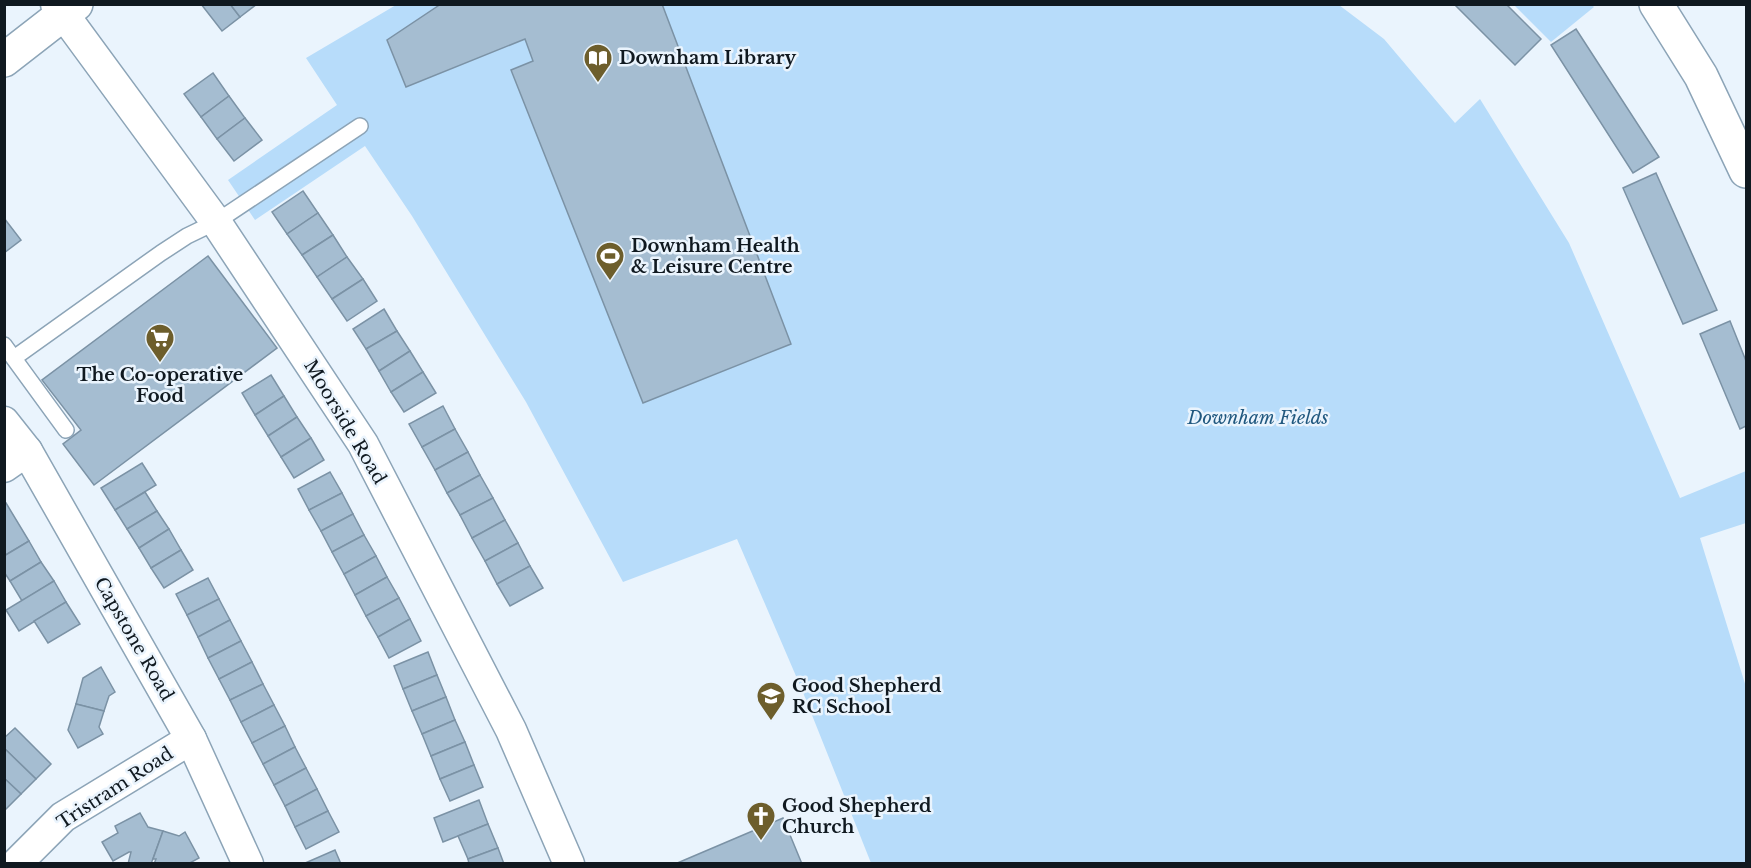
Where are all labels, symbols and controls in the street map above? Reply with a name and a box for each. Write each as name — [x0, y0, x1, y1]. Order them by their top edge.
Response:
library icon: Downham Library — [582, 42, 614, 84]
place label: Downham Library — [619, 47, 797, 69]
place label: Downham Health & Leisure Centre — [631, 235, 800, 278]
sports icon: Downham Health & Leisure Centre — [594, 240, 626, 282]
supermarket icon: The Co-operative Food — [144, 322, 176, 364]
street label: Moorside Road — [299, 356, 391, 488]
place label: The Co-operative Food — [77, 364, 243, 407]
park label: Downham Fields — [1187, 407, 1329, 429]
street label: Capstone Road — [90, 573, 178, 705]
place label: Good Shepherd RC School — [792, 675, 942, 718]
school or university icon: Good Shepherd RC School — [755, 680, 787, 722]
street label: Tristram Road — [53, 742, 177, 834]
place label: Good Shepherd Church — [782, 795, 932, 838]
church icon: Good Shepherd Church — [745, 800, 777, 842]

